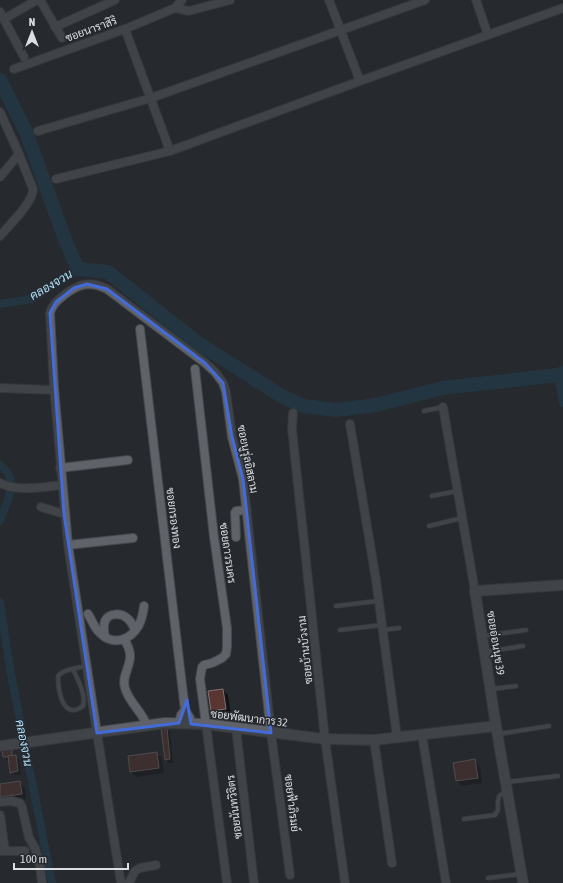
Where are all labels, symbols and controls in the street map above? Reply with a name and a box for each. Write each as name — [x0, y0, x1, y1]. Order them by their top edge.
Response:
north arrow — [12, 12, 52, 52]
street label: ซอยนาราสิริ — [63, 14, 119, 44]
text: N — [29, 16, 35, 28]
water label: คลองจวน — [27, 267, 75, 303]
street label: ซอยนูรุ่ลอิสลาม — [233, 424, 262, 495]
street label: ซอยกรองทอง — [164, 487, 184, 549]
street label: ซอยถาวรนคร — [218, 522, 238, 584]
street label: ซอยอ่อนนุช 39 — [482, 610, 508, 676]
street label: ซอยบ้านบัวงาม — [294, 615, 315, 685]
street label: ซอยพัฒนาการ 32 — [210, 706, 288, 729]
water label: คลองจวน — [13, 719, 35, 768]
street label: ซอยฟ้าภิรมย์ — [283, 773, 303, 832]
street label: ซอยนันทวิจิตร — [223, 774, 244, 840]
scale bar — [14, 845, 128, 871]
text: 100 m — [20, 852, 47, 866]

